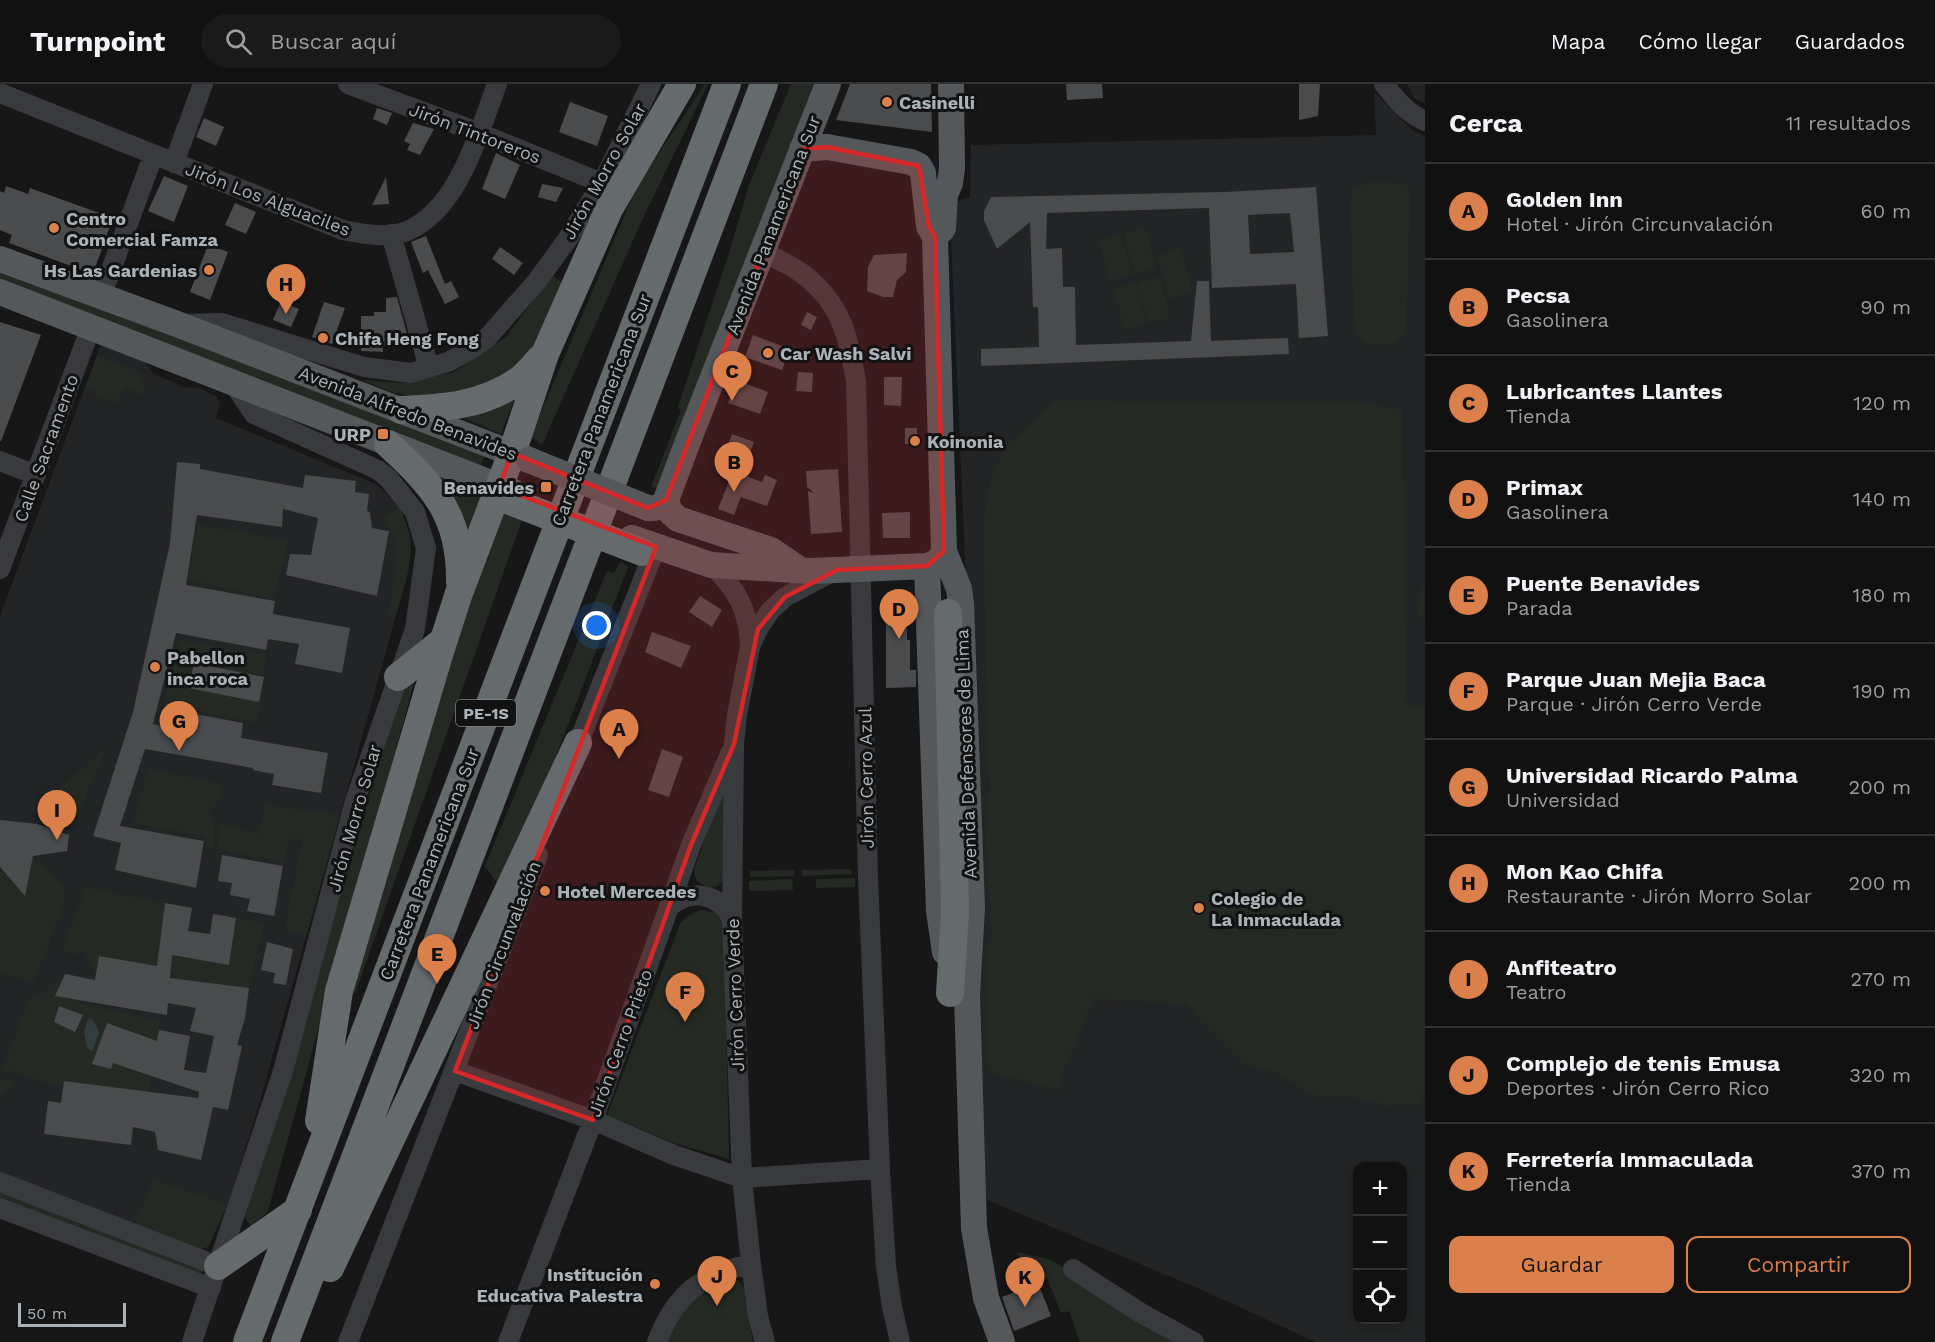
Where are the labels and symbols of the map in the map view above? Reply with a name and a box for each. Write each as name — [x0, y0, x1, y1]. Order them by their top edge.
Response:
place label: Casinelli — [899, 92, 975, 113]
marker: Casinelli — [880, 95, 894, 109]
street label: Jirón Tintoreros — [406, 98, 544, 168]
street label: Jirón Morro Solar — [558, 99, 650, 243]
street label: Avenida Panamericana Sur — [721, 112, 825, 338]
street label: Jirón Los Alguaciles — [183, 158, 353, 240]
place label: Centro Comercial Famza — [66, 208, 219, 250]
marker: Centro Comercial Famza — [47, 221, 61, 235]
place label: Hs Las Gardenias — [44, 260, 197, 281]
marker: Hs Las Gardenias — [202, 263, 216, 277]
pin: H — [266, 264, 306, 314]
street label: Carretera Panamericana Sur — [547, 291, 655, 529]
place label: Chifa Heng Fong — [335, 328, 479, 349]
marker: Chifa Heng Fong — [316, 331, 330, 345]
place label: Car Wash Salvi — [780, 343, 911, 364]
marker: Car Wash Salvi — [761, 346, 775, 360]
pin: C — [712, 352, 752, 401]
street label: Avenida Alfredo Benavides — [296, 362, 520, 464]
street label: Calle Sacramento — [9, 371, 83, 525]
place label: URP — [334, 424, 371, 445]
marker: URP — [376, 427, 390, 441]
place label: Koinonia — [927, 431, 1004, 452]
marker: Koinonia — [908, 434, 922, 448]
pin: B — [714, 442, 754, 492]
place label: Benavides — [443, 477, 534, 498]
marker: Benavides — [539, 480, 553, 494]
pin: D — [880, 590, 918, 639]
your location — [582, 611, 611, 640]
street label: Avenida Defensores de Lima — [951, 629, 981, 879]
place label: Pabellon inca roca — [167, 647, 249, 689]
marker: Pabellon inca roca — [148, 660, 162, 674]
road number: PE-1S — [456, 700, 516, 726]
pin: G — [160, 702, 198, 751]
street label: Jirón Cerro Azul — [854, 707, 878, 849]
pin: A — [600, 710, 638, 759]
street label: Jirón Morro Solar — [323, 742, 385, 894]
street label: Carretera Panamericana Sur — [375, 745, 483, 983]
pin: I — [38, 790, 76, 840]
street label: Jirón Circunvalación — [461, 858, 545, 1032]
place label: Hotel Mercedes — [557, 881, 697, 902]
marker: Hotel Mercedes — [538, 884, 552, 898]
place label: Colegio de La Inmaculada — [1211, 888, 1341, 930]
marker: Colegio de La Inmaculada — [1192, 901, 1206, 915]
street label: Jirón Cerro Verde — [722, 918, 748, 1072]
pin: E — [418, 934, 456, 984]
street label: Jirón Cerro Prieto — [584, 966, 656, 1120]
pin: F — [666, 972, 704, 1022]
pin: J — [698, 1256, 736, 1306]
pin: K — [1006, 1258, 1044, 1307]
place label: Institución Educativa Palestra — [476, 1264, 644, 1306]
marker: Institución Educativa Palestra — [648, 1277, 662, 1291]
scale bar — [18, 1300, 126, 1328]

